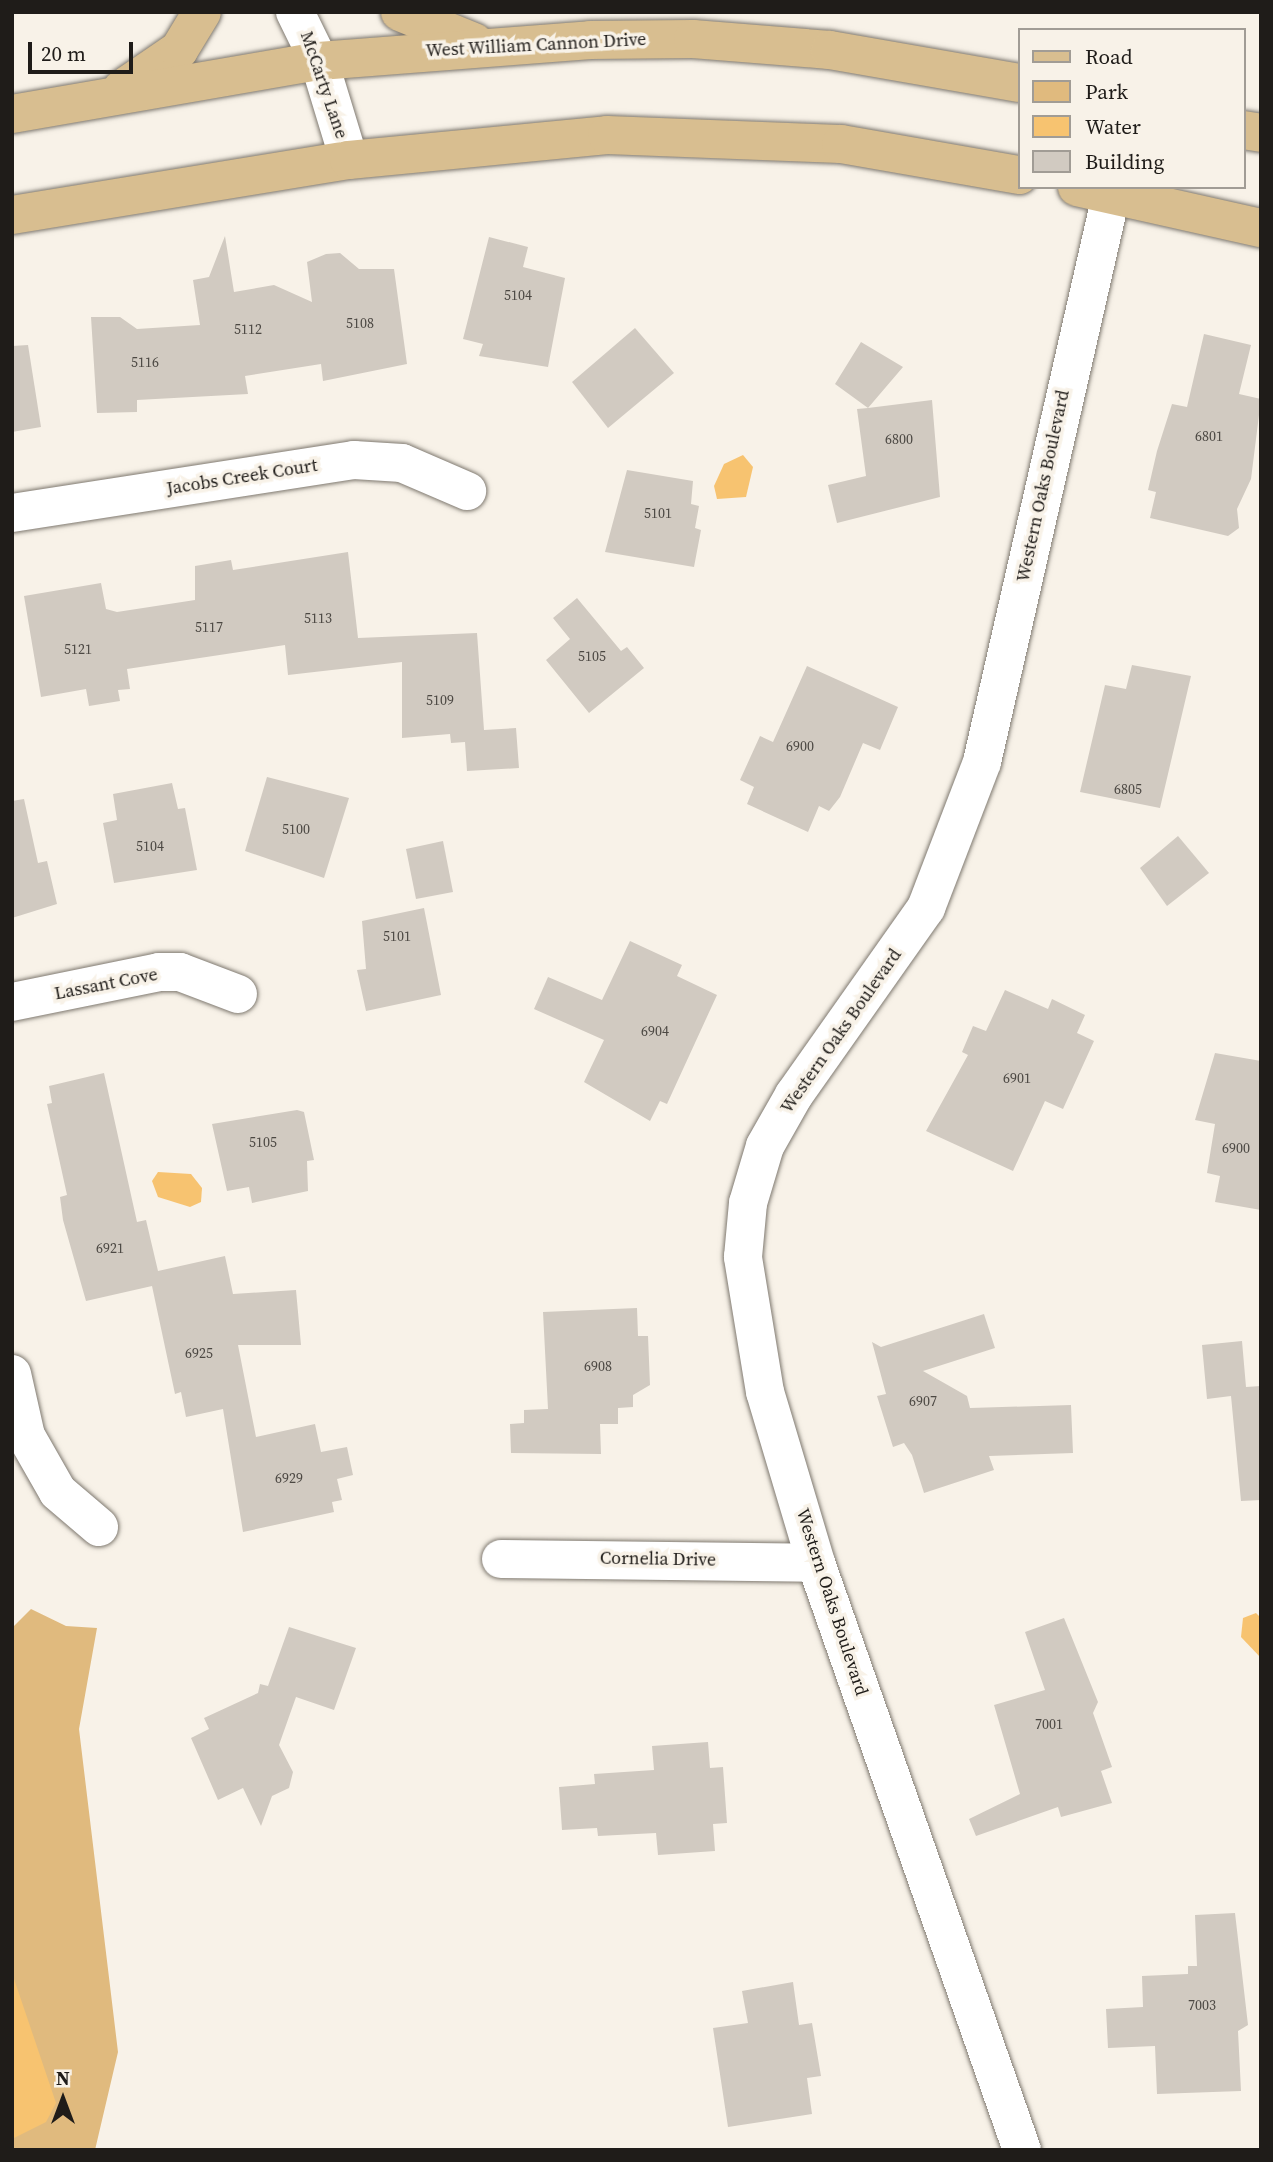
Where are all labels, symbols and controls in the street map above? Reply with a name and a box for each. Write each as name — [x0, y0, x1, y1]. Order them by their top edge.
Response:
scale bar — [32, 28, 136, 72]
street label: McCarty Lane — [296, 28, 352, 142]
street label: West William Cannon Drive — [425, 28, 647, 62]
legend — [1018, 28, 1245, 189]
text: 20 m — [41, 39, 86, 68]
text: Road — [1085, 42, 1133, 71]
text: Park — [1085, 77, 1128, 106]
text: Water — [1085, 112, 1141, 141]
text: Building — [1085, 147, 1164, 176]
house number: 5104 — [504, 287, 532, 303]
house number: 5108 — [346, 315, 374, 331]
house number: 5112 — [234, 321, 262, 337]
house number: 5116 — [131, 354, 159, 370]
street label: Western Oaks Boulevard — [1012, 388, 1074, 584]
house number: 6801 — [1195, 428, 1223, 444]
house number: 6800 — [885, 431, 913, 447]
street label: Jacobs Creek Court — [165, 454, 319, 500]
house number: 5101 — [644, 505, 672, 521]
house number: 5113 — [304, 610, 332, 626]
house number: 5117 — [195, 619, 223, 635]
house number: 5121 — [64, 641, 92, 657]
house number: 5105 — [578, 648, 606, 664]
house number: 5109 — [426, 692, 454, 708]
house number: 6900 — [786, 738, 814, 754]
house number: 6805 — [1114, 781, 1142, 797]
house number: 5100 — [282, 821, 310, 837]
house number: 5104 — [136, 838, 164, 854]
house number: 5101 — [383, 928, 411, 944]
street label: Western Oaks Boulevard — [776, 945, 906, 1117]
street label: Lassant Cove — [53, 963, 159, 1005]
house number: 6904 — [641, 1023, 669, 1039]
house number: 6901 — [1003, 1070, 1031, 1086]
house number: 5105 — [249, 1134, 277, 1150]
house number: 6900 — [1222, 1140, 1250, 1156]
house number: 6921 — [96, 1240, 124, 1256]
house number: 6925 — [185, 1345, 213, 1361]
house number: 6908 — [584, 1358, 612, 1374]
house number: 6907 — [909, 1393, 937, 1409]
house number: 6929 — [275, 1470, 303, 1486]
street label: Western Oaks Boulevard — [791, 1506, 873, 1698]
street label: Cornelia Drive — [600, 1547, 716, 1571]
house number: 7001 — [1035, 1716, 1063, 1732]
house number: 7003 — [1188, 1997, 1216, 2013]
north arrow — [28, 2064, 98, 2134]
text: N — [56, 2065, 70, 2091]

